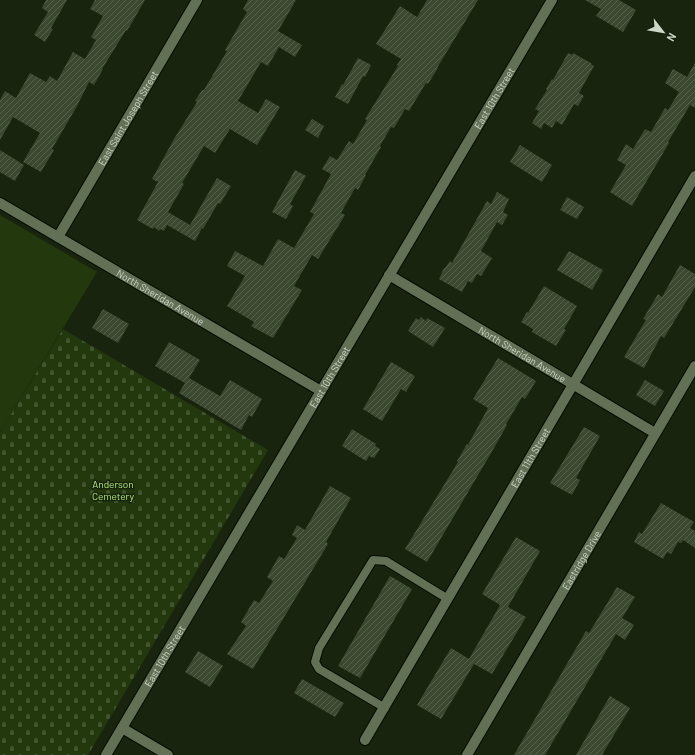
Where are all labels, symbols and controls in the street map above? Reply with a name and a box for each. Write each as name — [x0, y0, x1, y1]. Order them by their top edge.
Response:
north arrow — [643, 12, 683, 52]
text: N — [665, 31, 679, 44]
street label: East 10th Street — [471, 65, 517, 131]
street label: East Saint Joseph Street — [95, 68, 160, 167]
street label: North Sheridan Avenue — [115, 267, 206, 327]
street label: North Sheridan Avenue — [476, 324, 568, 385]
street label: East 10th Street — [307, 344, 352, 410]
street label: East 11th Street — [508, 425, 552, 490]
park label: Anderson Cemetery — [92, 478, 134, 502]
street label: Eastridge Drive — [559, 528, 603, 592]
street label: East 10th Street — [142, 623, 187, 689]

